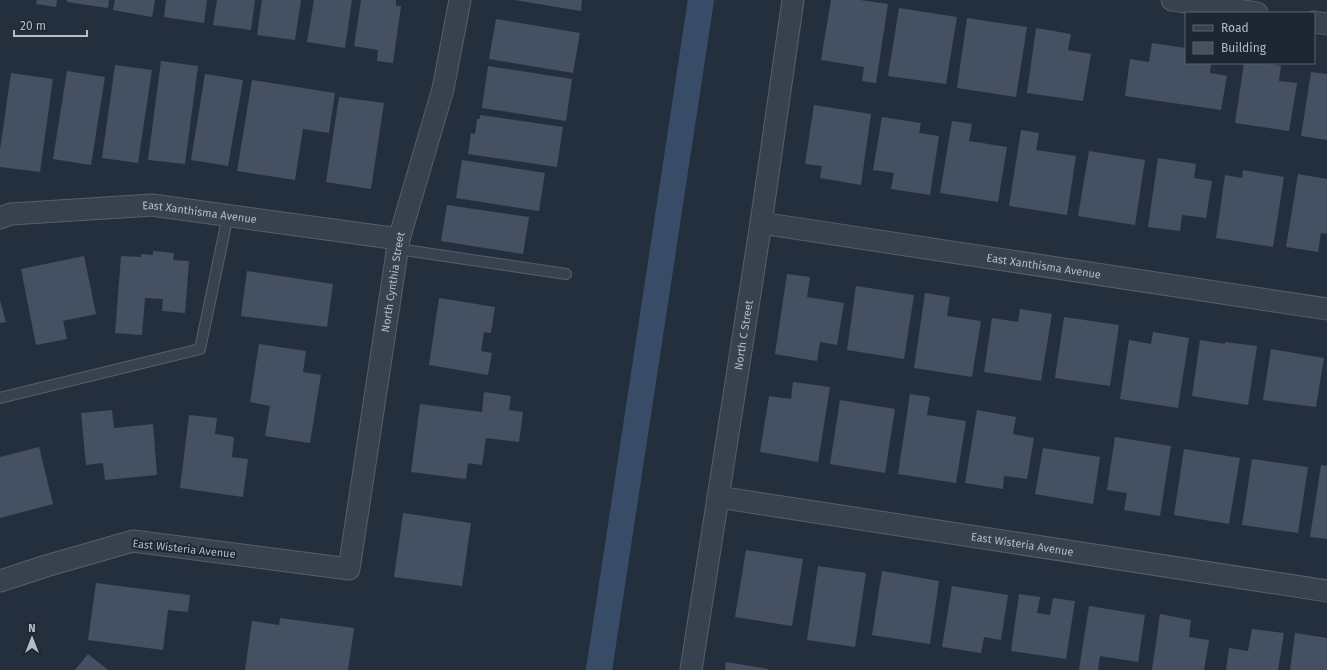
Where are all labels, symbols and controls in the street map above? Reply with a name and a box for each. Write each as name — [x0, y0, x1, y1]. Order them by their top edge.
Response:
scale bar — [14, 12, 87, 38]
legend — [1185, 12, 1315, 64]
text: 20 m — [20, 19, 46, 33]
text: Road — [1221, 21, 1249, 35]
text: Building — [1221, 41, 1267, 55]
street label: East Xanthisma Avenue — [142, 198, 258, 226]
street label: North Cynthia Street — [378, 230, 407, 333]
street label: East Xanthisma Avenue — [986, 251, 1102, 281]
street label: North C Street — [732, 299, 755, 371]
street label: East Wisteria Avenue — [970, 530, 1075, 558]
street label: East Wisteria Avenue — [132, 537, 236, 561]
north arrow — [12, 618, 52, 658]
text: N — [28, 622, 36, 635]

